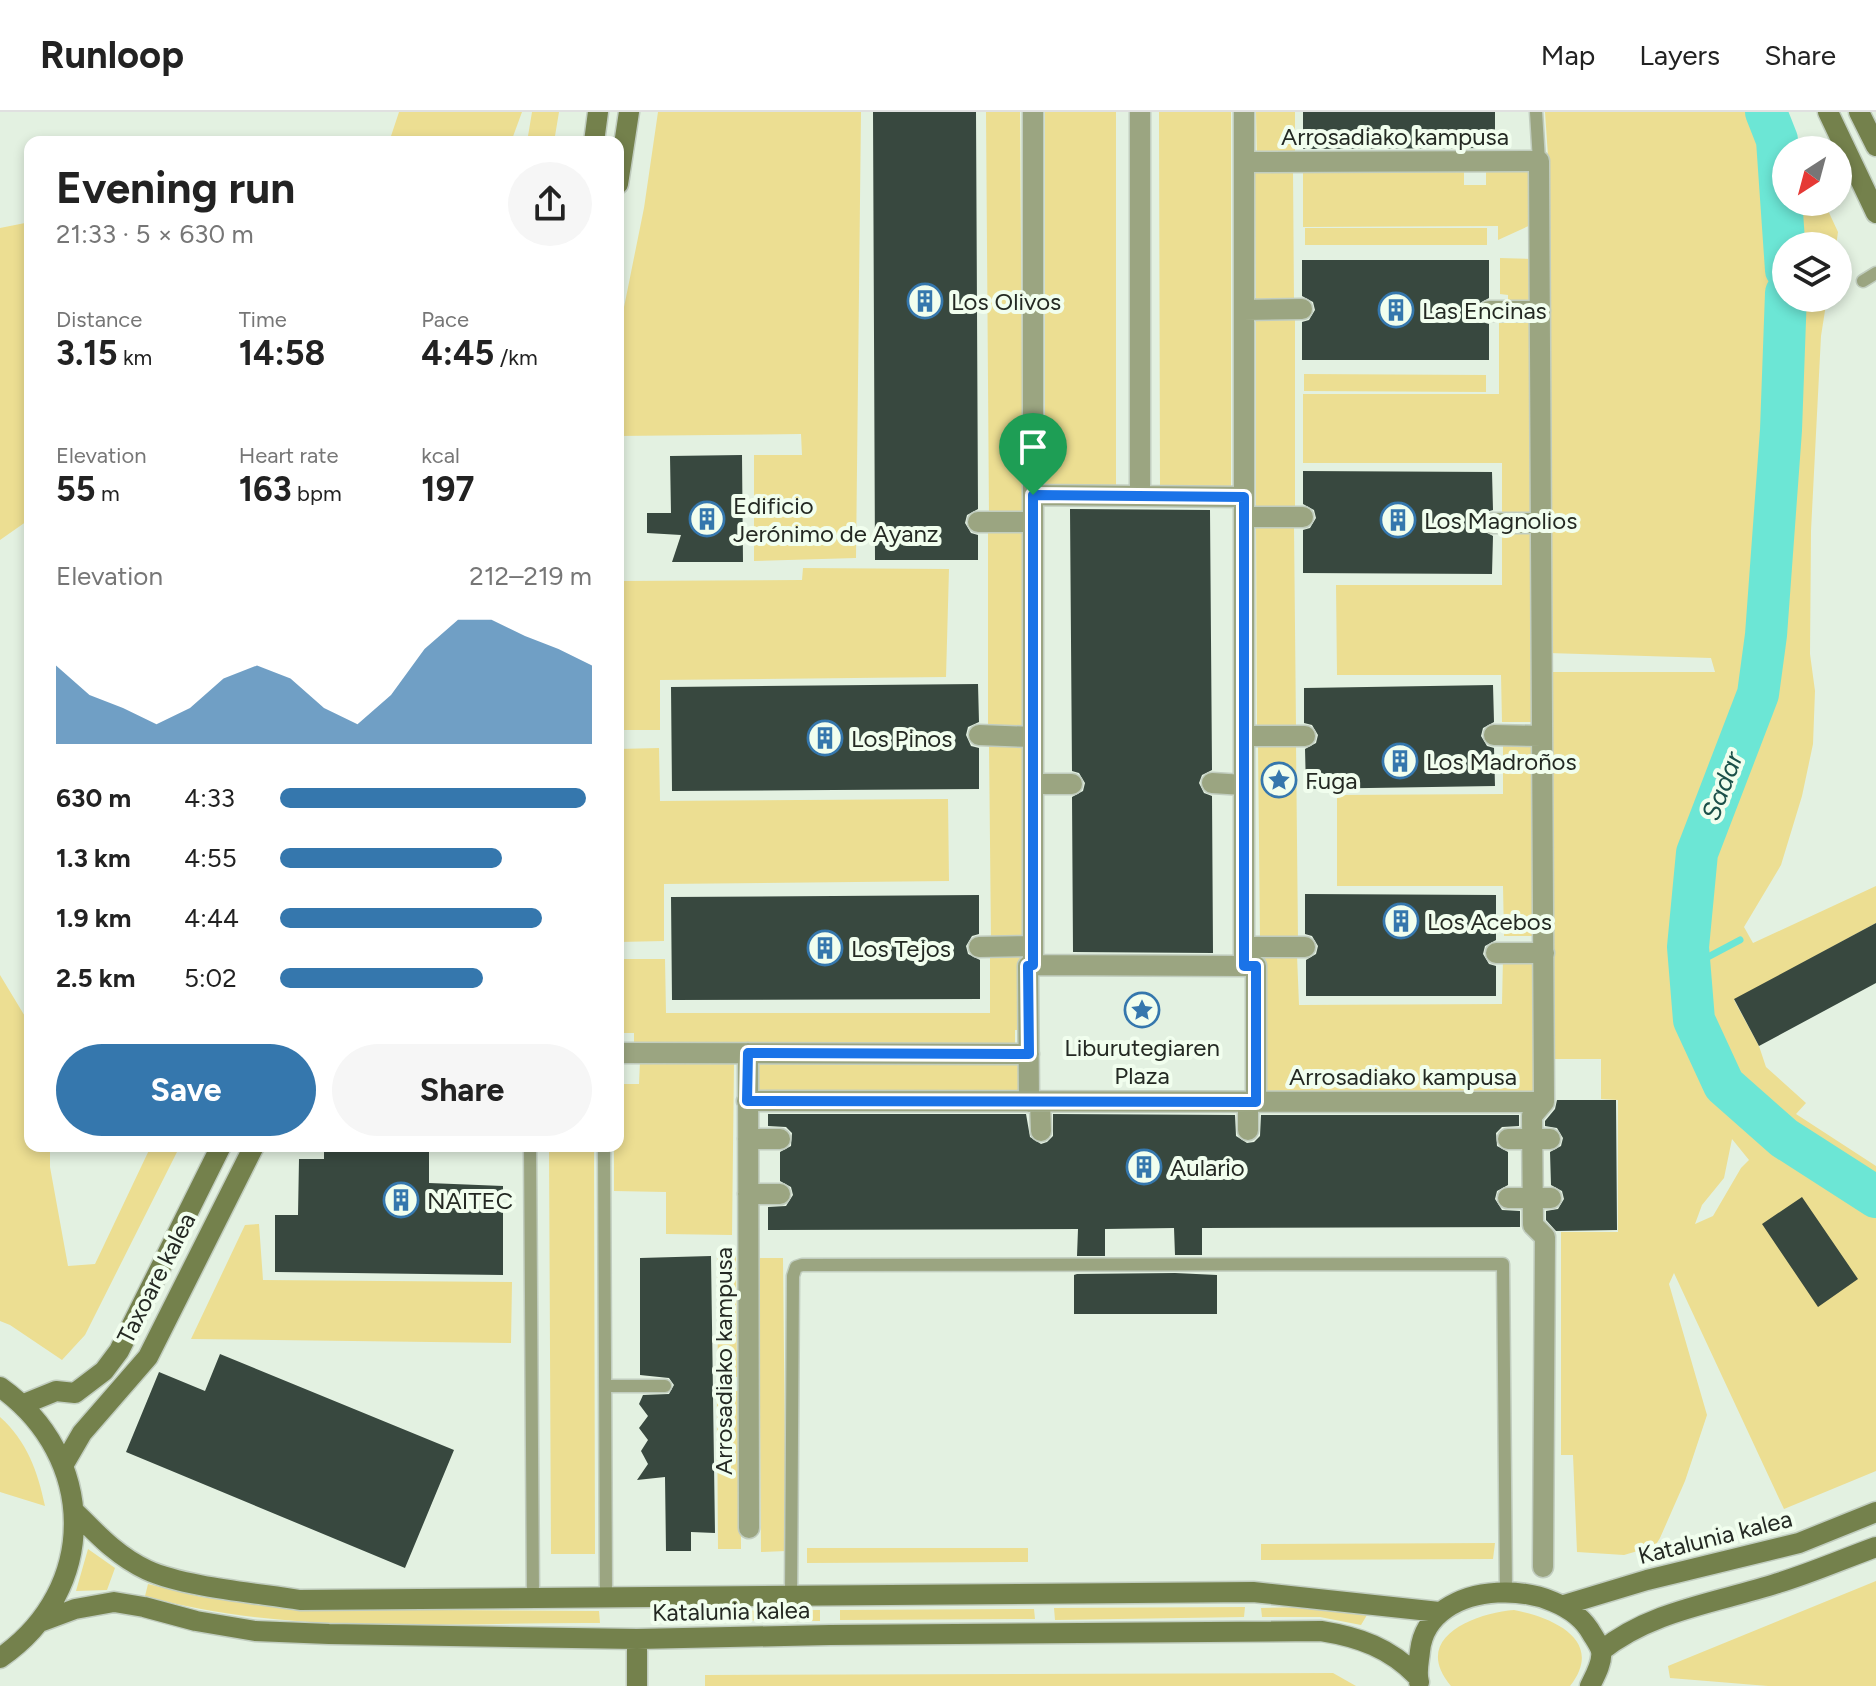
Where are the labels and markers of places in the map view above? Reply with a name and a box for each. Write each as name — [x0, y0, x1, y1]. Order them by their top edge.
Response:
building icon: Los Olivos — [906, 282, 944, 320]
place label: Los Olivos — [951, 287, 1061, 316]
building icon: Las Encinas — [1377, 291, 1415, 329]
place label: Las Encinas — [1422, 296, 1547, 325]
pin — [999, 413, 1067, 495]
place label: Edificio Jerónimo de Ayanz — [733, 491, 939, 548]
building icon: Edificio Jerónimo de Ayanz — [688, 500, 726, 538]
building icon: Los Magnolios — [1379, 501, 1417, 539]
place label: Los Magnolios — [1424, 506, 1577, 535]
building icon: Los Pinos — [806, 719, 844, 757]
place label: Los Pinos — [851, 724, 952, 753]
building icon: Los Madroños — [1381, 742, 1419, 780]
place label: Los Madroños — [1426, 747, 1577, 776]
place icon: Fuga — [1260, 761, 1298, 799]
place label: Fuga — [1305, 766, 1358, 795]
building icon: Los Acebos — [1382, 902, 1420, 940]
place label: Los Acebos — [1427, 907, 1552, 936]
building icon: Los Tejos — [806, 929, 844, 967]
place label: Los Tejos — [851, 934, 951, 963]
place icon: Liburutegiaren Plaza — [1123, 991, 1161, 1029]
place label: Liburutegiaren Plaza — [1064, 1033, 1220, 1090]
building icon: Aulario — [1125, 1148, 1163, 1186]
place label: Aulario — [1170, 1153, 1245, 1182]
building icon: NAITEC — [382, 1181, 420, 1219]
place label: NAITEC — [427, 1186, 513, 1215]

